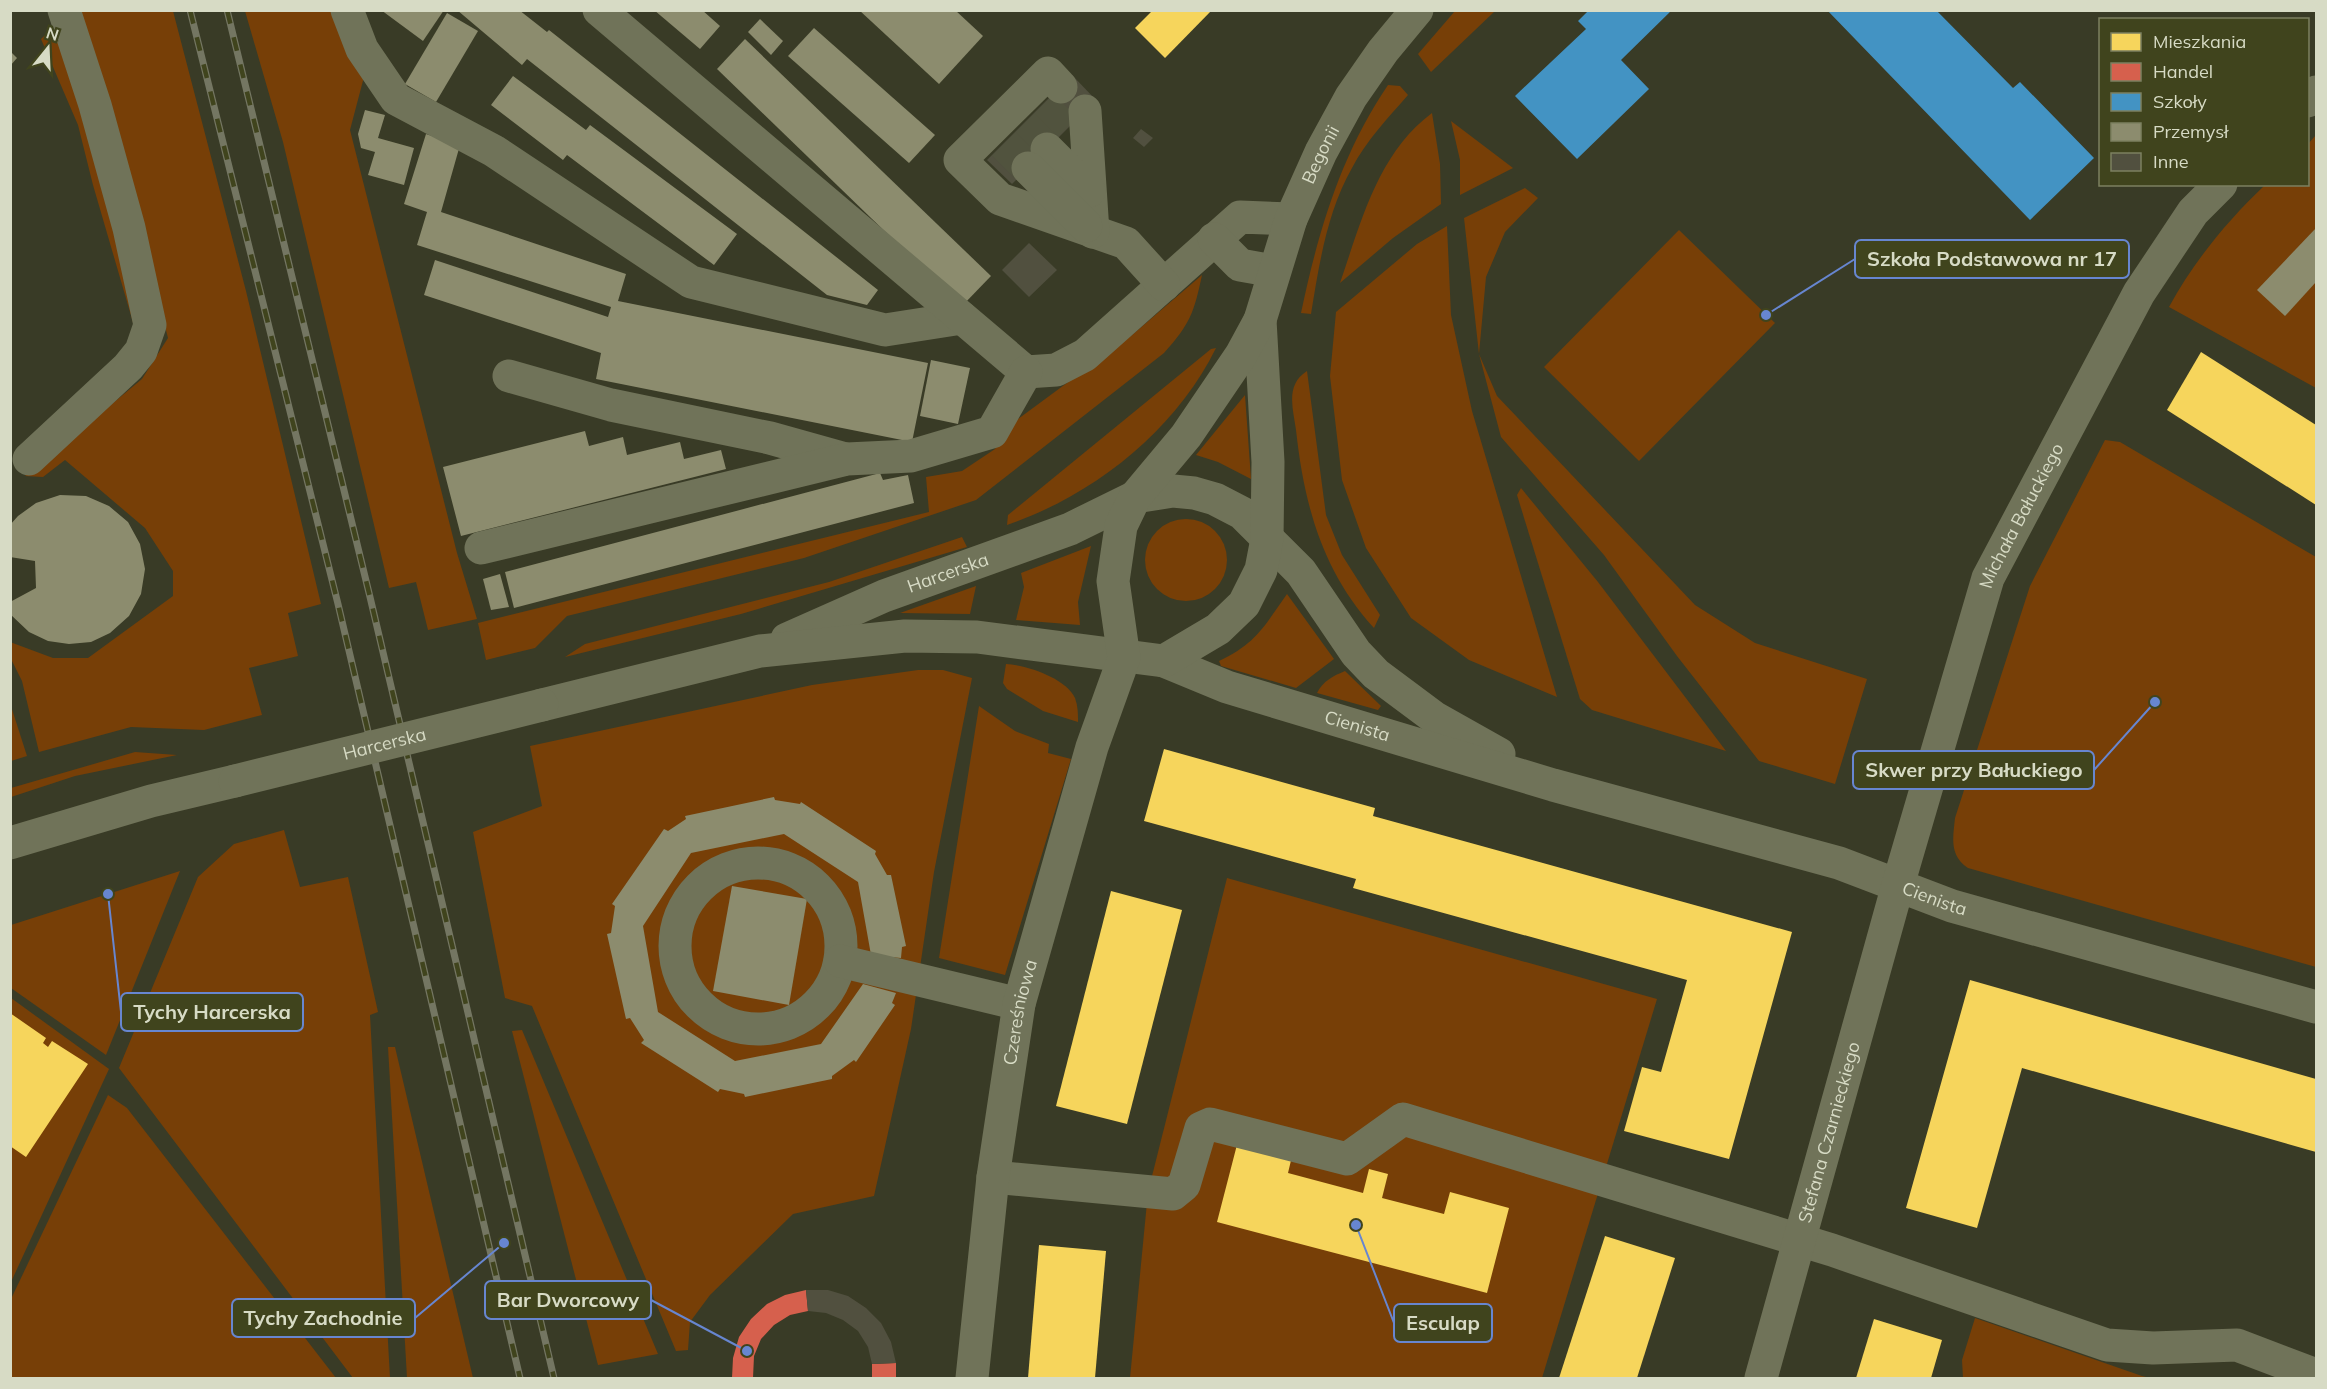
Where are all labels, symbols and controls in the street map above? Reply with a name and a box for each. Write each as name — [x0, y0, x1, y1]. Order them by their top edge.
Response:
north arrow — [18, 18, 78, 78]
legend — [2099, 18, 2309, 186]
text: N — [44, 22, 61, 45]
text: Mieszkania — [2153, 30, 2246, 53]
text: Handel — [2153, 60, 2213, 83]
text: Szkoły — [2153, 90, 2207, 113]
text: Przemysł — [2153, 120, 2229, 143]
street label: Begonii — [1296, 121, 1344, 187]
text: Inne — [2153, 150, 2189, 173]
callout: Szkoła Podstawowa nr 17 — [1855, 240, 2129, 278]
text: Szkoła Podstawowa nr 17 — [1867, 246, 2117, 271]
street label: Michała Bałuckiego — [1974, 439, 2068, 591]
street label: Harcerska — [904, 547, 992, 598]
street label: Cienista — [1322, 705, 1393, 746]
street label: Harcerska — [340, 722, 428, 765]
callout: Skwer przy Bałuckiego — [1853, 751, 2094, 789]
text: Skwer przy Bałuckiego — [1865, 757, 2083, 782]
street label: Cienista — [1899, 876, 1969, 921]
street label: Czereśniowa — [998, 957, 1042, 1067]
callout: Tychy Harcerska — [121, 993, 303, 1031]
text: Tychy Harcerska — [133, 999, 291, 1024]
street label: Stefana Czarnieckiego — [1793, 1039, 1865, 1225]
callout: Bar Dworcowy — [485, 1281, 651, 1319]
text: Bar Dworcowy — [497, 1287, 639, 1312]
callout: Tychy Zachodnie — [232, 1299, 415, 1337]
callout: Esculap — [1394, 1304, 1492, 1342]
text: Tychy Zachodnie — [243, 1305, 403, 1330]
text: Esculap — [1406, 1310, 1480, 1335]

